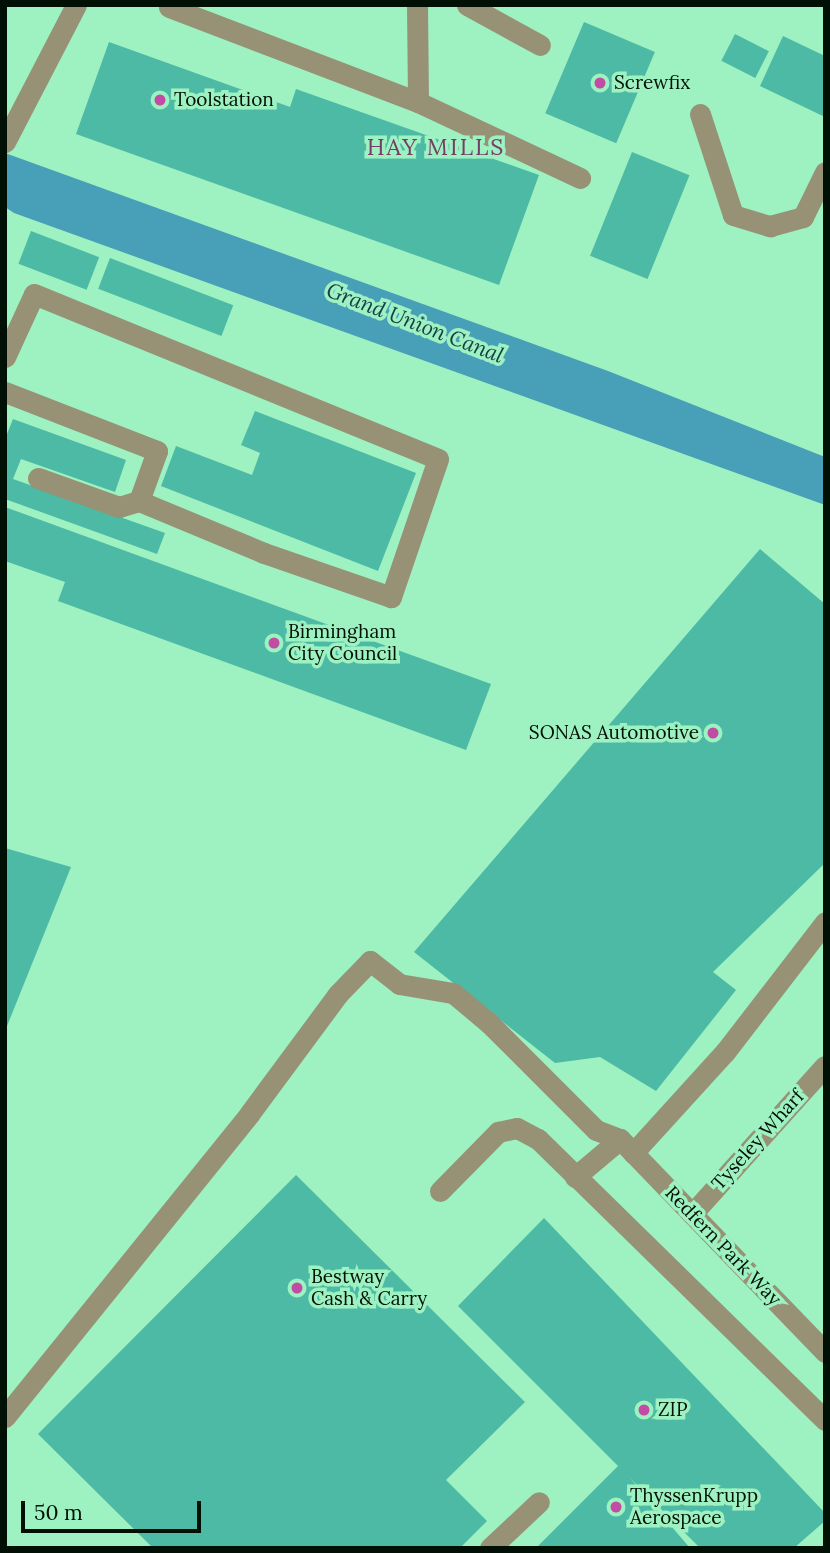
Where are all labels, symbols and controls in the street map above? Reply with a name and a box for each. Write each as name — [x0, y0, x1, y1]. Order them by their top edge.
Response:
place label: Screwfix — [614, 72, 690, 94]
marker: Screwfix — [592, 75, 608, 91]
place label: Toolstation — [174, 89, 274, 111]
marker: Toolstation — [152, 92, 168, 108]
district label: HAY MILLS — [368, 133, 504, 161]
water label: Grand Union Canal — [323, 278, 507, 368]
place label: Birmingham City Council — [288, 621, 397, 665]
marker: Birmingham City Council — [266, 635, 282, 651]
place label: SONAS Automotive — [529, 722, 699, 744]
marker: SONAS Automotive — [705, 725, 721, 741]
street label: Tyseley Wharf — [707, 1085, 809, 1195]
street label: Redfern Park Way — [660, 1182, 786, 1310]
place label: Bestway Cash & Carry — [311, 1266, 427, 1310]
marker: Bestway Cash & Carry — [289, 1280, 305, 1296]
place label: ZIP — [658, 1399, 687, 1421]
marker: ZIP — [636, 1402, 652, 1418]
place label: ThyssenKrupp Aerospace — [630, 1485, 758, 1529]
scale bar — [24, 1486, 205, 1530]
text: 50 m — [34, 1499, 83, 1526]
marker: ThyssenKrupp Aerospace — [608, 1499, 624, 1515]

